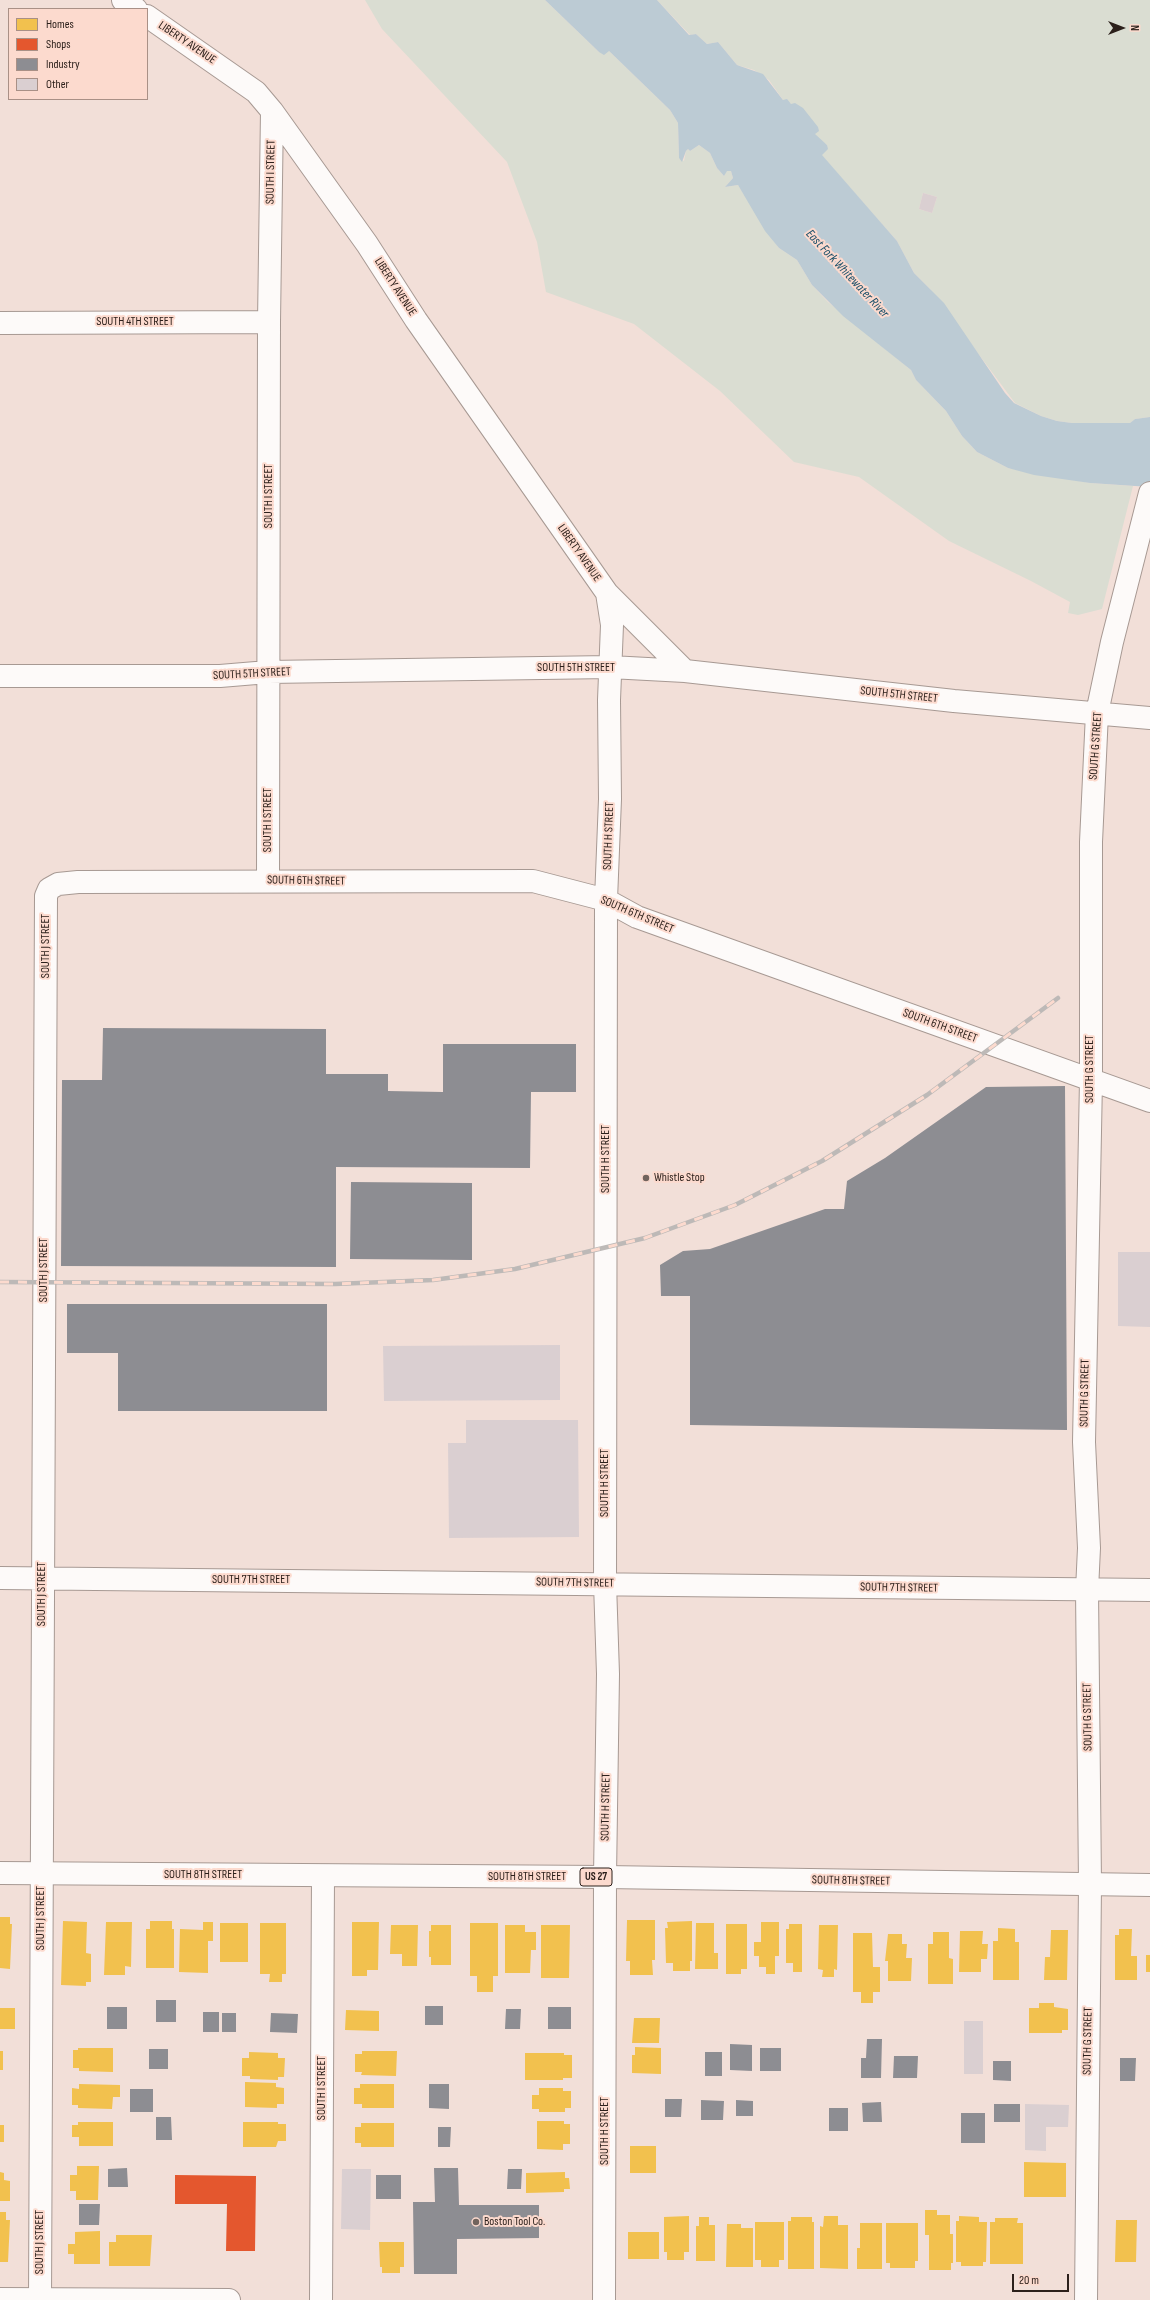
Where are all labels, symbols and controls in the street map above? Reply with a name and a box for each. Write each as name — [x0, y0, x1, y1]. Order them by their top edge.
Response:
legend — [8, 8, 148, 100]
north arrow — [1102, 8, 1142, 48]
text: Homes — [46, 17, 74, 32]
street label: LIBERTY AVENUE — [155, 18, 219, 68]
text: N — [1128, 25, 1141, 31]
text: Shops — [46, 37, 71, 52]
text: Industry — [46, 57, 80, 72]
text: Other — [46, 77, 69, 92]
street label: SOUTH I STREET — [263, 140, 279, 204]
water label: East Fork Whitewater River — [802, 227, 892, 321]
street label: LIBERTY AVENUE — [371, 255, 419, 319]
street label: SOUTH 4TH STREET — [96, 315, 174, 329]
street label: SOUTH I STREET — [262, 464, 276, 528]
street label: LIBERTY AVENUE — [554, 522, 604, 584]
street label: SOUTH 5TH STREET — [537, 661, 615, 675]
street label: SOUTH 5TH STREET — [213, 665, 291, 683]
street label: SOUTH 5TH STREET — [860, 684, 938, 706]
street label: SOUTH G STREET — [1086, 712, 1106, 780]
street label: SOUTH I STREET — [261, 788, 275, 852]
street label: SOUTH H STREET — [601, 802, 617, 870]
street label: SOUTH 6TH STREET — [267, 873, 345, 889]
street label: SOUTH 6TH STREET — [598, 893, 676, 937]
street label: SOUTH J STREET — [39, 914, 53, 978]
street label: SOUTH 6TH STREET — [901, 1006, 979, 1046]
street label: SOUTH G STREET — [1083, 1035, 1097, 1103]
street label: SOUTH H STREET — [599, 1125, 613, 1193]
place label: Whistle Stop — [654, 1171, 705, 1185]
marker: Whistle Stop — [641, 1173, 651, 1183]
street label: SOUTH J STREET — [37, 1238, 51, 1302]
street label: SOUTH G STREET — [1077, 1359, 1093, 1427]
street label: SOUTH H STREET — [598, 1449, 612, 1517]
street label: SOUTH J STREET — [35, 1562, 49, 1626]
street label: SOUTH 7TH STREET — [212, 1573, 290, 1587]
street label: SOUTH 7TH STREET — [536, 1575, 614, 1591]
street label: SOUTH 7TH STREET — [860, 1580, 938, 1596]
street label: SOUTH G STREET — [1080, 1683, 1096, 1751]
street label: SOUTH H STREET — [598, 1773, 614, 1841]
street label: SOUTH 8TH STREET — [164, 1868, 242, 1882]
road number: US 27 — [580, 1868, 612, 1886]
street label: SOUTH 8TH STREET — [488, 1870, 566, 1884]
street label: SOUTH 8TH STREET — [812, 1873, 890, 1889]
street label: SOUTH J STREET — [34, 1886, 48, 1950]
street label: SOUTH G STREET — [1080, 2007, 1096, 2075]
street label: SOUTH I STREET — [315, 2056, 329, 2120]
street label: SOUTH H STREET — [598, 2097, 612, 2165]
street label: SOUTH J STREET — [33, 2210, 47, 2274]
place label: Boston Tool Co. — [484, 2215, 545, 2229]
marker: Boston Tool Co. — [471, 2217, 481, 2227]
scale bar — [1014, 2266, 1071, 2292]
text: 20 m — [1019, 2273, 1039, 2288]

